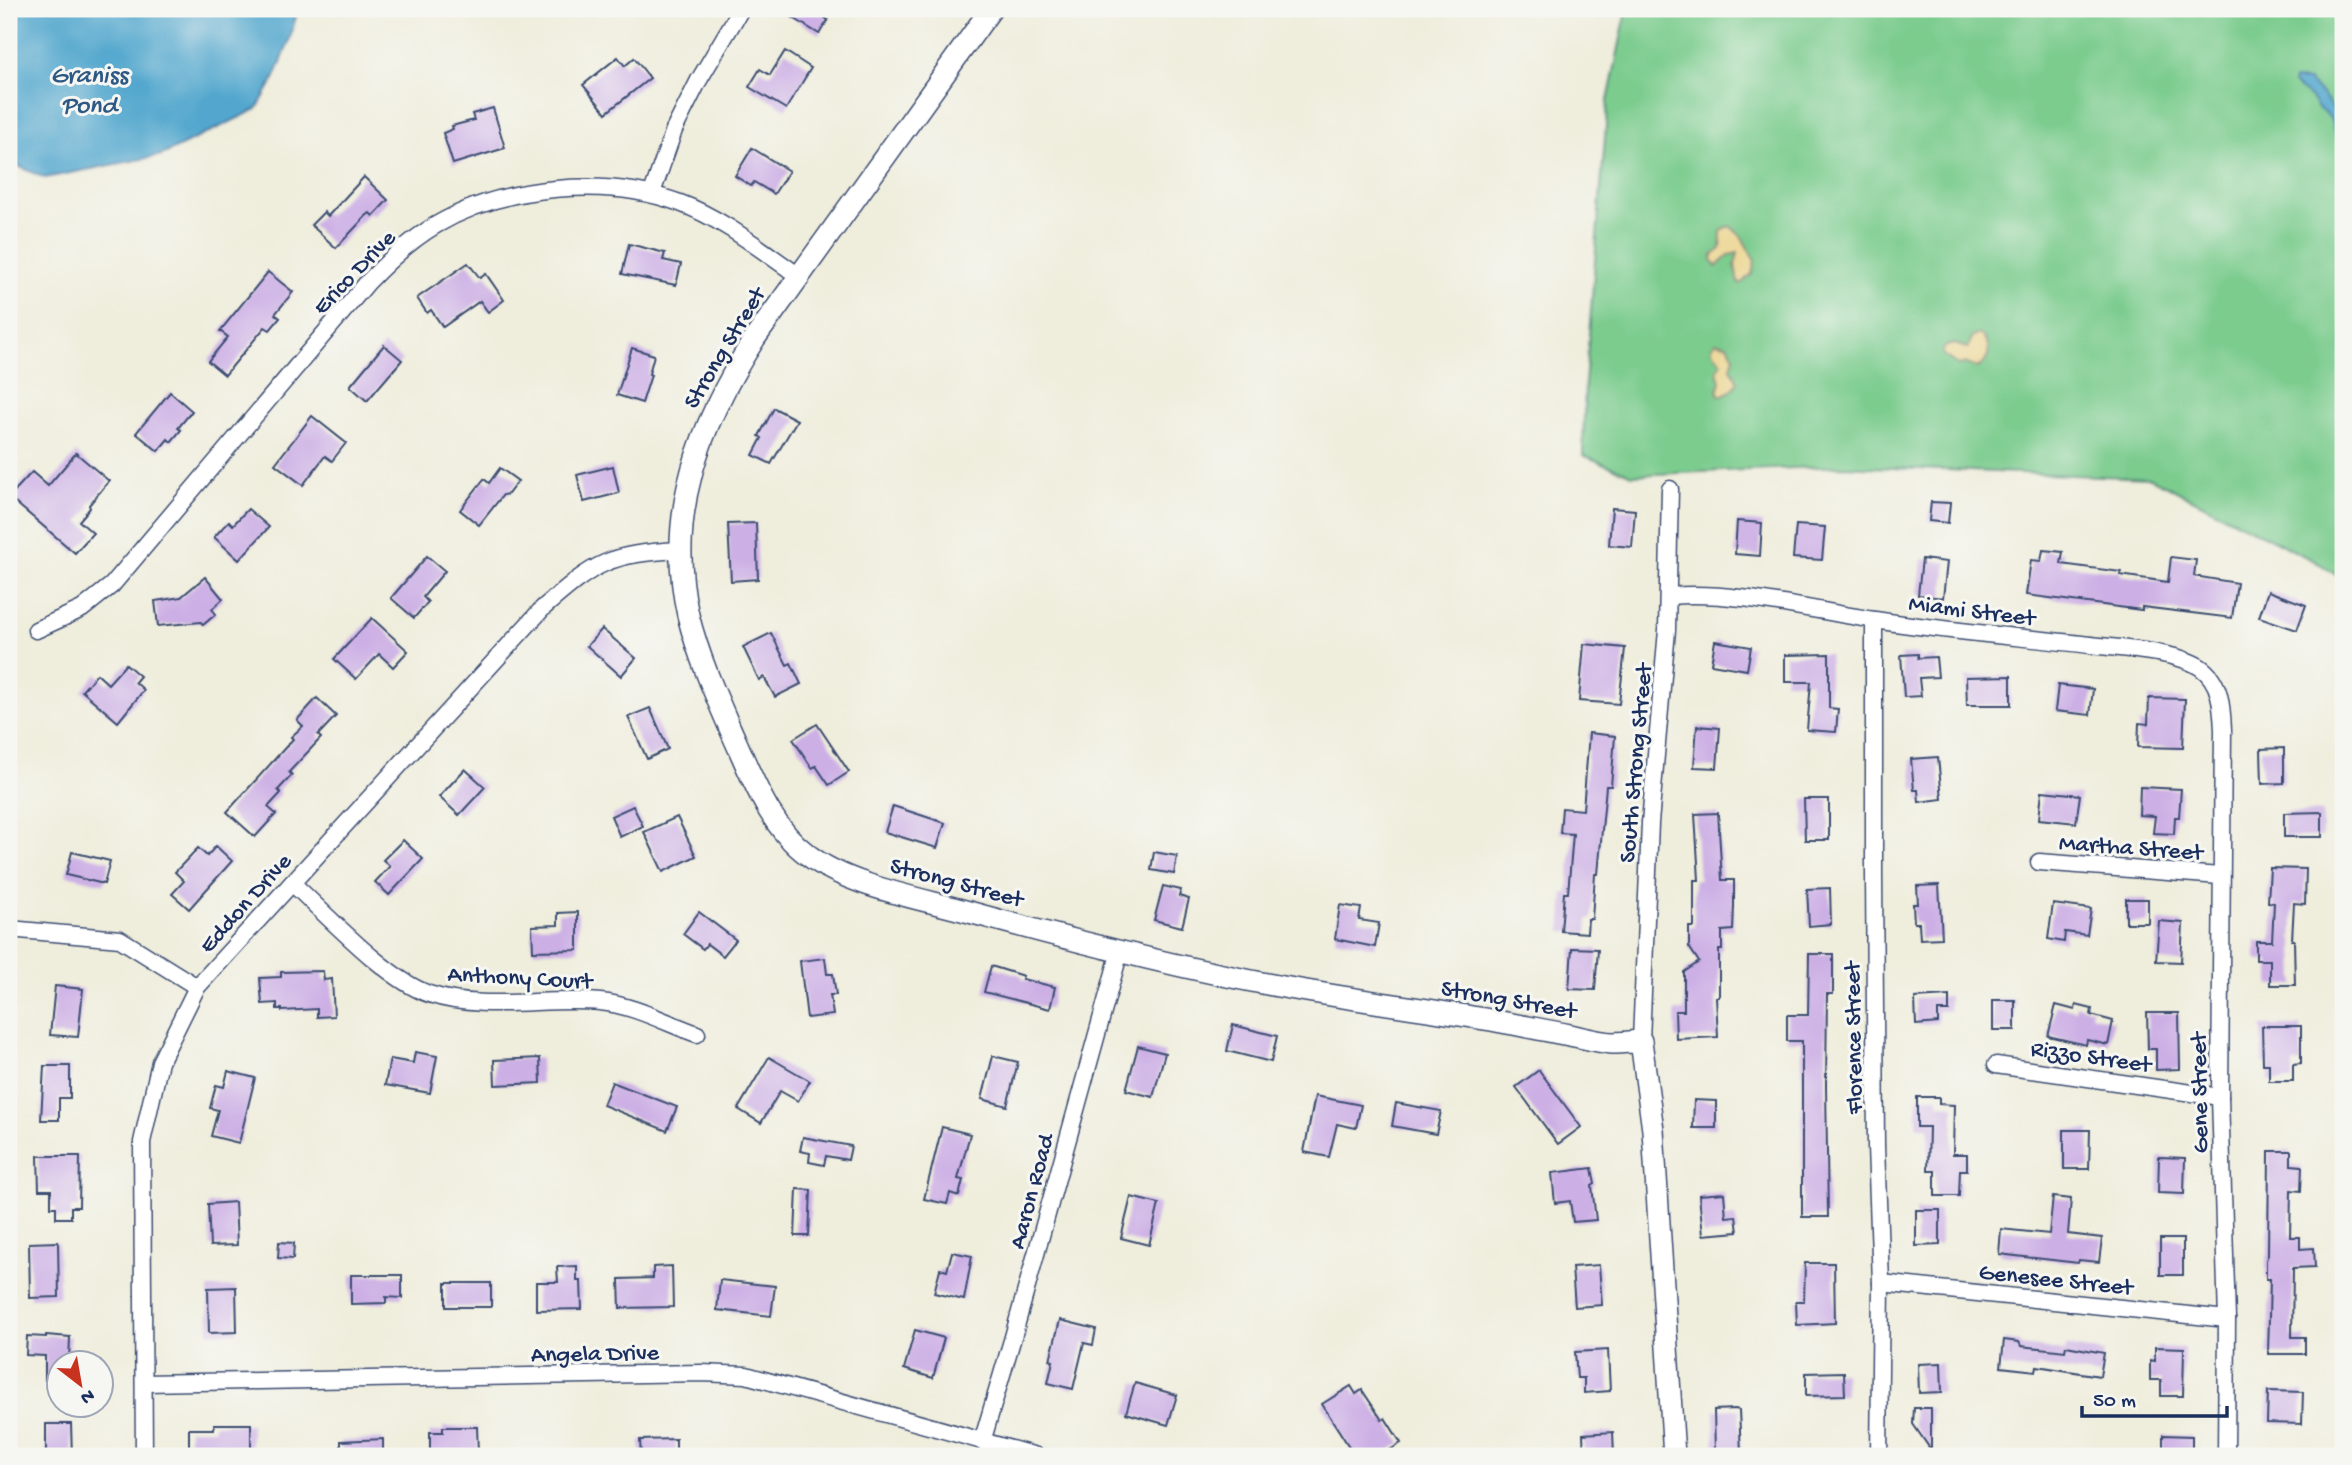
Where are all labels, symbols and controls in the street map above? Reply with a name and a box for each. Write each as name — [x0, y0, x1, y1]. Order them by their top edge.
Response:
water label: Graniss Pond — [50, 62, 130, 123]
street label: Erico Drive — [308, 224, 404, 322]
street label: Strong Street — [678, 281, 775, 415]
street label: Miami Street — [1907, 590, 2039, 635]
street label: South Strong Street — [1614, 660, 1661, 864]
street label: Martha Street — [2058, 830, 2206, 869]
street label: Eddon Drive — [194, 848, 300, 960]
street label: Strong Street — [886, 853, 1028, 917]
street label: Florence Street — [1840, 959, 1871, 1115]
street label: Anthony Court — [447, 961, 595, 998]
street label: Strong Street — [1439, 975, 1580, 1028]
street label: Gene Street — [2186, 1030, 2217, 1154]
street label: Rizzo Street — [2029, 1036, 2155, 1082]
street label: Aaron Road — [1004, 1129, 1063, 1253]
street label: Genesee Street — [1977, 1259, 2136, 1304]
street label: Angela Drive — [531, 1340, 660, 1371]
north arrow — [46, 1350, 116, 1420]
scale bar — [2082, 1374, 2228, 1418]
text: N — [76, 1383, 98, 1409]
text: 50 m — [2093, 1390, 2136, 1415]

